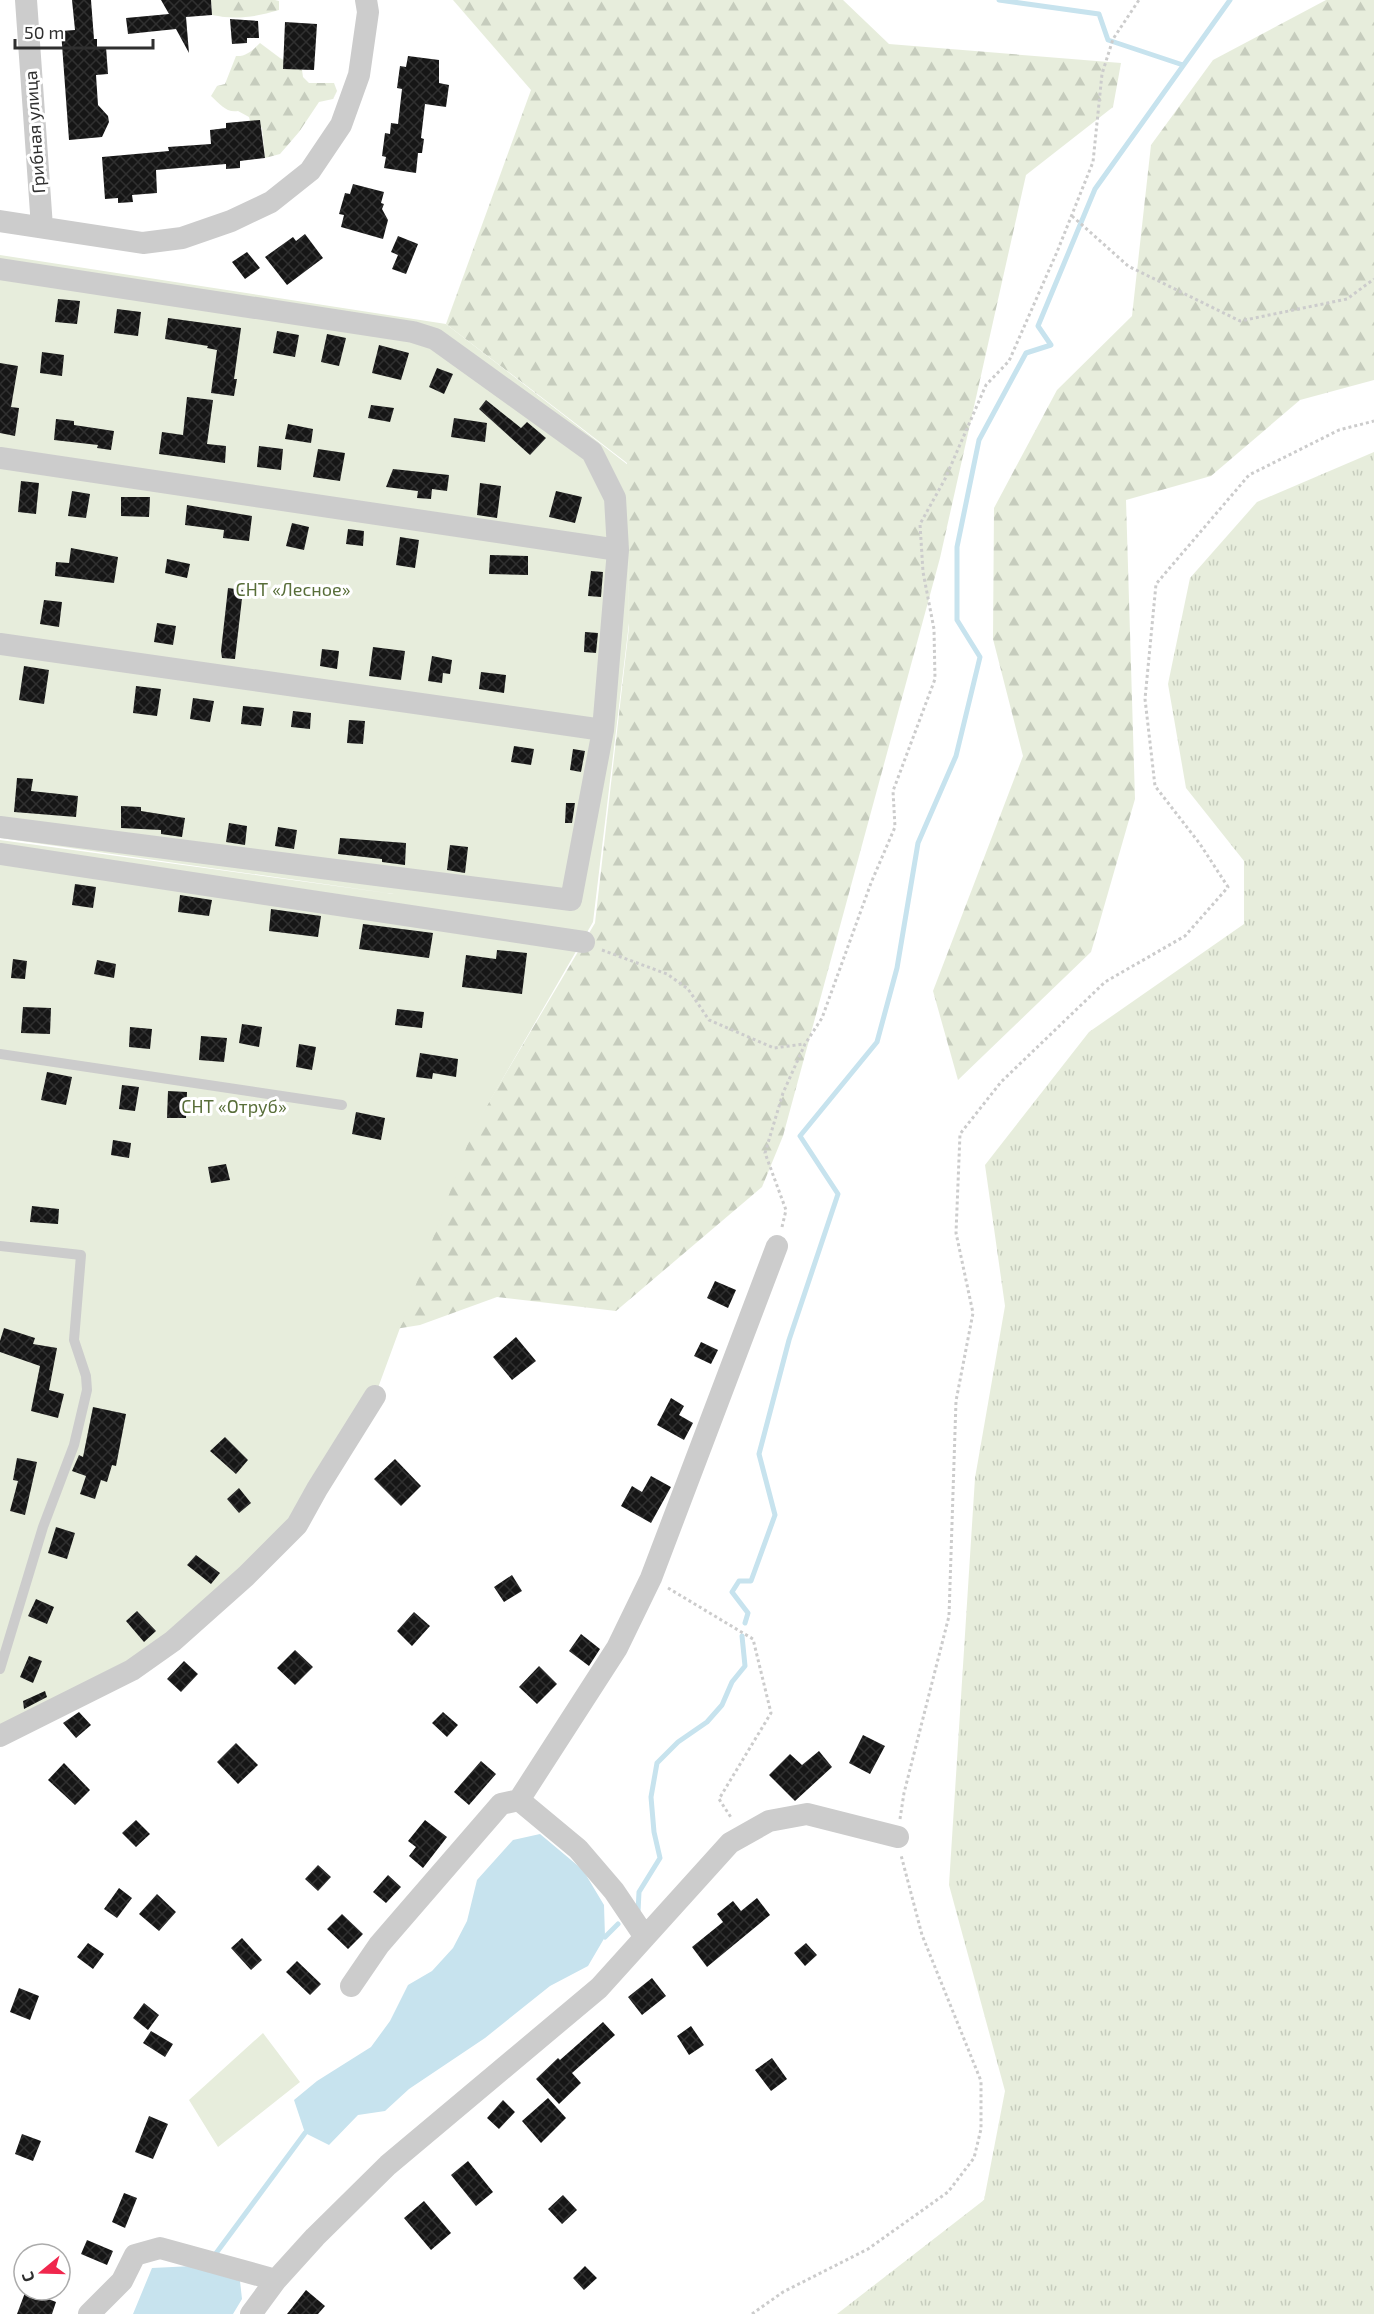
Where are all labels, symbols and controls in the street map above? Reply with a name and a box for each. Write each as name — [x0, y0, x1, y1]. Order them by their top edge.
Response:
scale bar — [15, 12, 153, 50]
text: 50 m — [24, 21, 64, 43]
street label: Грибная улица — [19, 70, 49, 194]
park label: СНТ «Лесное» — [236, 578, 350, 600]
park label: СНТ «Отруб» — [181, 1095, 287, 1117]
north arrow — [12, 2242, 72, 2302]
text: С — [17, 2269, 38, 2285]

